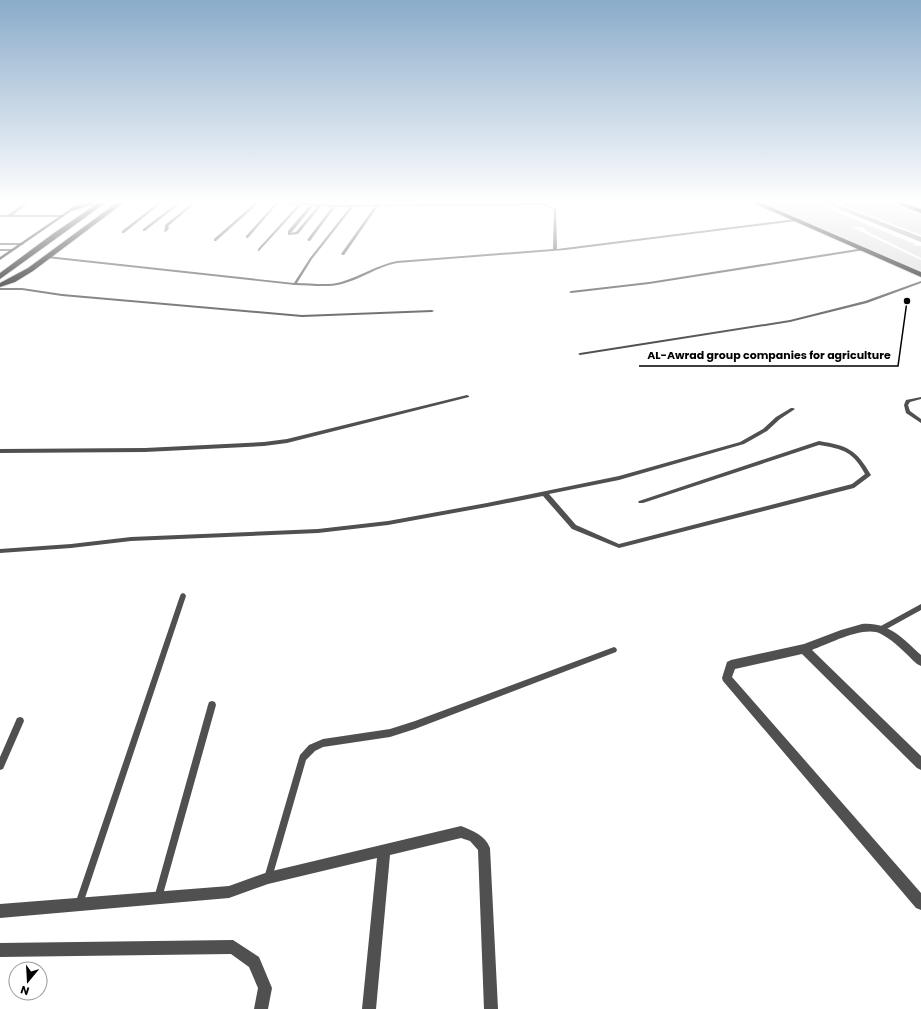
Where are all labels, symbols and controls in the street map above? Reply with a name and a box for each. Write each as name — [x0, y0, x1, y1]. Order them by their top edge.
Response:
callout: AL-Awrad group companies for agriculture — [639, 343, 898, 366]
text: AL-Awrad group companies for agriculture — [647, 347, 891, 363]
north arrow — [8, 961, 48, 1001]
text: N — [18, 982, 31, 999]

